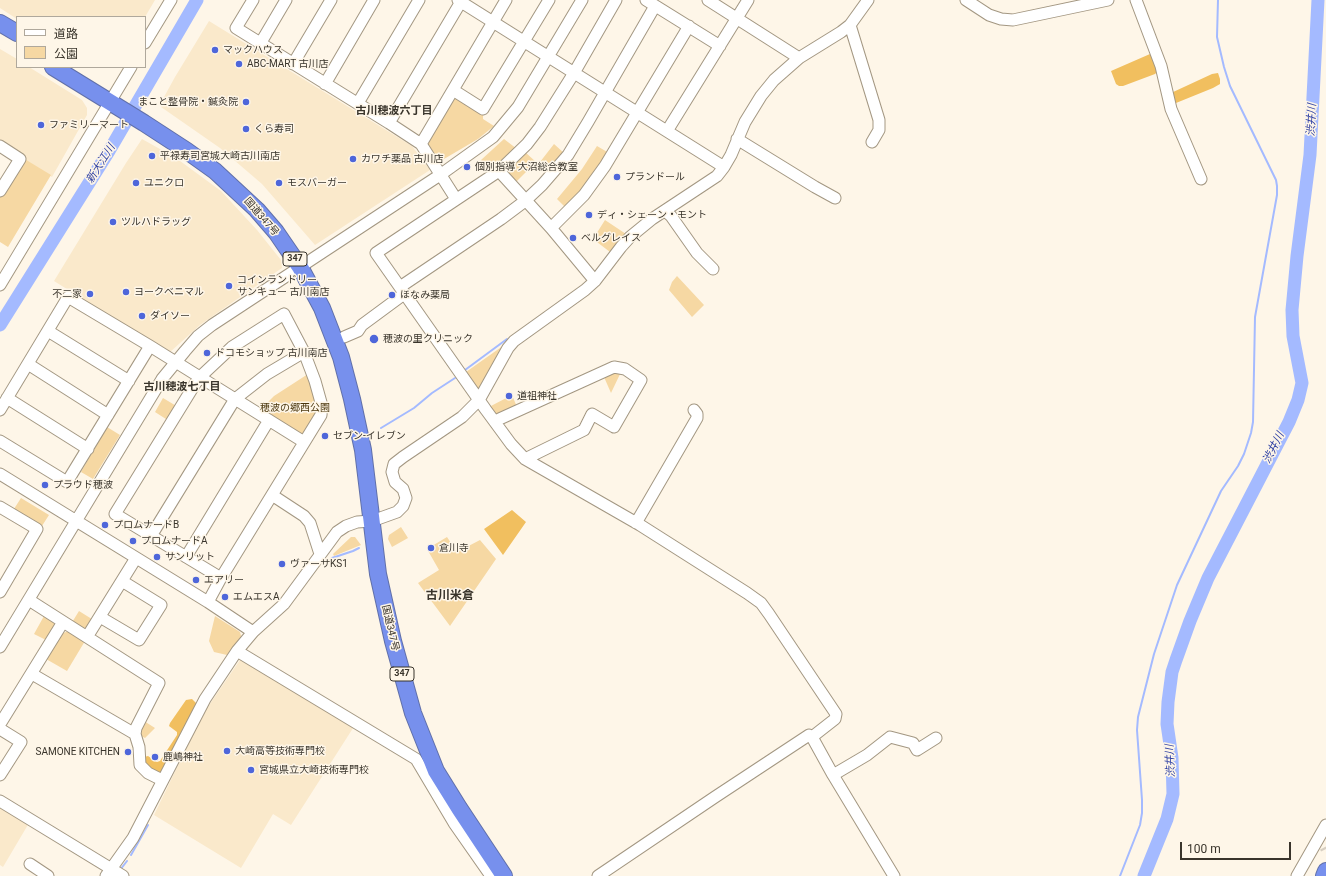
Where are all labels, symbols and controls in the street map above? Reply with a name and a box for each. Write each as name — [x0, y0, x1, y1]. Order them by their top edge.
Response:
legend — [16, 16, 146, 68]
text: 道路 — [54, 27, 78, 41]
place label: マックハウス — [223, 44, 283, 56]
marker: マックハウス — [210, 45, 220, 55]
text: 公園 — [54, 47, 78, 61]
place label: ABC-MART 古川店 — [247, 58, 329, 70]
marker: ABC-MART 古川店 — [234, 59, 244, 69]
place label: まこと整骨院・鍼灸院 — [138, 96, 238, 108]
marker: まこと整骨院・鍼灸院 — [241, 97, 251, 107]
water label: 渋井川 — [1305, 103, 1319, 137]
district label: 古川穂波六丁目 — [356, 104, 432, 118]
place label: ファミリーマート — [49, 119, 129, 131]
marker: ファミリーマート — [36, 120, 46, 130]
place label: くら寿司 — [254, 123, 294, 135]
marker: くら寿司 — [241, 124, 251, 134]
water label: 新大江川 — [84, 142, 118, 186]
place label: 平禄寿司宮城大崎古川南店 — [160, 150, 280, 162]
marker: 平禄寿司宮城大崎古川南店 — [147, 151, 157, 161]
place label: カワチ薬品 古川店 — [361, 153, 443, 165]
marker: カワチ薬品 古川店 — [348, 154, 358, 164]
place label: 個別指導 大沼総合教室 — [475, 161, 577, 173]
marker: 個別指導 大沼総合教室 — [462, 162, 472, 172]
place label: プランドール — [625, 171, 685, 183]
marker: プランドール — [612, 172, 622, 182]
place label: ユニクロ — [144, 177, 184, 189]
place label: モスバーガー — [287, 177, 347, 189]
marker: ユニクロ — [131, 178, 141, 188]
marker: モスバーガー — [274, 178, 284, 188]
street label: 国道347号 — [241, 195, 281, 239]
place label: ディ・シェーン・モント — [597, 209, 707, 221]
marker: ディ・シェーン・モント — [584, 210, 594, 220]
place label: ツルハドラッグ — [121, 216, 191, 228]
marker: ツルハドラッグ — [108, 217, 118, 227]
place label: ベルグレイス — [581, 232, 641, 244]
marker: ベルグレイス — [568, 233, 578, 243]
road number: 347 — [283, 252, 307, 266]
place label: コインランドリー サンキュー 古川南店 — [237, 274, 329, 298]
marker: コインランドリー サンキュー 古川南店 — [224, 281, 234, 291]
place label: ヨークベニマル — [134, 286, 204, 298]
marker: ヨークベニマル — [121, 287, 131, 297]
place label: 不二家 — [52, 288, 82, 300]
marker: 不二家 — [85, 289, 95, 299]
place label: ほなみ薬局 — [400, 289, 450, 301]
marker: ほなみ薬局 — [387, 290, 397, 300]
place label: ダイソー — [150, 310, 190, 322]
marker: ダイソー — [137, 311, 147, 321]
marker: 穂波の里クリニック — [368, 333, 380, 345]
place label: 穂波の里クリニック — [383, 333, 473, 345]
place label: ドコモショップ 古川南店 — [215, 347, 327, 359]
marker: ドコモショップ 古川南店 — [202, 348, 212, 358]
district label: 古川穂波七丁目 — [144, 380, 220, 394]
place label: 道祖神社 — [517, 390, 557, 402]
marker: 道祖神社 — [504, 391, 514, 401]
park label: 穂波の郷西公園 — [260, 402, 330, 414]
place label: セブン-イレブン — [333, 430, 406, 442]
water label: 渋井川 — [1261, 430, 1287, 466]
marker: セブン-イレブン — [320, 431, 330, 441]
place label: プラウド穂波 — [53, 479, 113, 491]
marker: プラウド穂波 — [40, 480, 50, 490]
place label: プロムナードB — [113, 519, 179, 531]
marker: プロムナードB — [100, 520, 110, 530]
place label: プロムナードA — [141, 535, 208, 547]
marker: プロムナードA — [128, 536, 138, 546]
place label: 倉川寺 — [439, 542, 469, 554]
marker: 倉川寺 — [426, 543, 436, 553]
place label: サンリット — [165, 551, 215, 563]
marker: サンリット — [152, 552, 162, 562]
place label: ヴァーサKS1 — [290, 558, 348, 570]
marker: ヴァーサKS1 — [277, 559, 287, 569]
place label: エアリー — [204, 574, 244, 586]
marker: エアリー — [191, 575, 201, 585]
district label: 古川米倉 — [426, 589, 474, 603]
place label: エムエスA — [233, 591, 280, 603]
marker: エムエスA — [220, 592, 230, 602]
street label: 国道347号 — [379, 604, 401, 652]
road number: 347 — [390, 667, 414, 681]
water label: 渋井川 — [1164, 744, 1178, 778]
place label: 大崎高等技術専門校 — [235, 745, 325, 757]
place label: SAMONE KITCHEN — [35, 746, 120, 758]
marker: 大崎高等技術専門校 — [222, 746, 232, 756]
marker: SAMONE KITCHEN — [123, 747, 133, 757]
place label: 鹿嶋神社 — [163, 751, 203, 763]
marker: 鹿嶋神社 — [150, 752, 160, 762]
place label: 宮城県立大崎技術専門校 — [259, 764, 369, 776]
marker: 宮城県立大崎技術専門校 — [246, 765, 256, 775]
scale bar — [1182, 834, 1293, 860]
text: 100 m — [1187, 842, 1221, 856]

